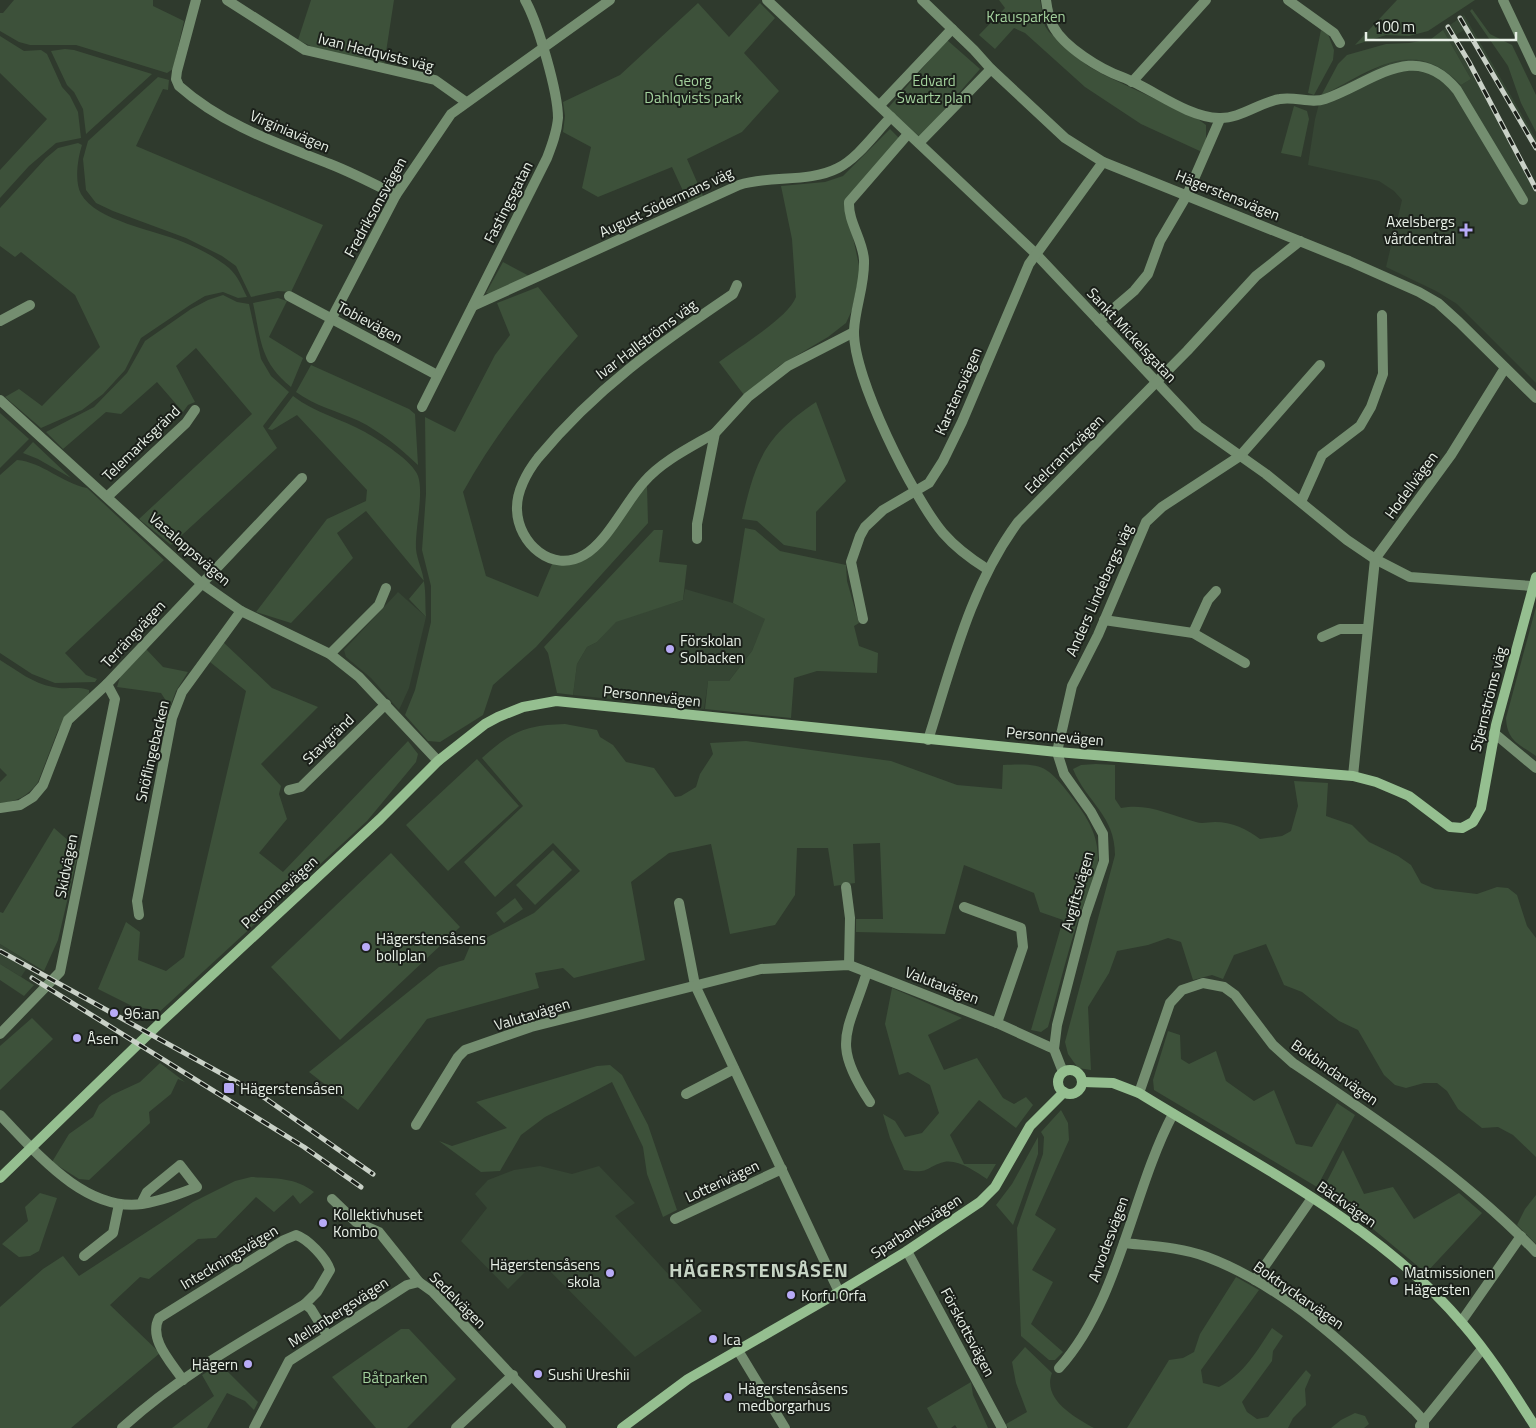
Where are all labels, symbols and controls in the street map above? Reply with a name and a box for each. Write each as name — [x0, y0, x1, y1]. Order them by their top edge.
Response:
park label: Krausparken — [986, 5, 1066, 28]
scale bar — [1366, 10, 1516, 42]
text: 100 m — [1374, 15, 1415, 38]
street label: Ivan Hedqvists väg — [316, 27, 437, 78]
park label: Georg Dahlqvists park — [644, 69, 742, 109]
park label: Edvard Swartz plan — [897, 69, 971, 109]
street label: Virginiavägen — [246, 104, 334, 158]
street label: Fredriksonsvägen — [338, 153, 412, 261]
street label: Fastingsgatan — [478, 157, 538, 247]
street label: August Södermans väg — [595, 161, 737, 243]
street label: Hägerstensvägen — [1172, 164, 1284, 226]
place label: Axelsbergs vårdcentral — [1384, 210, 1455, 250]
marker: Axelsbergs vårdcentral — [1459, 223, 1473, 237]
street label: Sankt Mickelsgatan — [1082, 282, 1182, 388]
street label: Ivar Hallströms väg — [590, 293, 702, 385]
street label: Tobievägen — [333, 295, 407, 349]
street label: Karstensvägen — [928, 343, 988, 439]
street label: Telemarksgränd — [97, 400, 185, 486]
street label: Edelcrantzvägen — [1019, 409, 1109, 499]
street label: Hodellvägen — [1379, 447, 1443, 523]
street label: Vasaloppsvägen — [144, 507, 236, 591]
street label: Anders Lindebergs väg — [1059, 520, 1139, 660]
street label: Terrängvägen — [95, 595, 171, 673]
place label: Förskolan Solbacken — [680, 629, 744, 669]
marker: Förskolan Solbacken — [664, 643, 676, 655]
street label: Stjernströms väg — [1464, 644, 1512, 754]
street label: Personnevägen — [602, 679, 702, 713]
street label: Snöflingebacken — [129, 698, 175, 804]
street label: Stavgränd — [297, 708, 359, 770]
street label: Personnevägen — [1005, 720, 1105, 752]
street label: Skidvägen — [49, 832, 83, 900]
street label: Avgiftsvägen — [1055, 849, 1099, 933]
street label: Personnevägen — [235, 850, 323, 934]
place label: Hägerstensåsens bollplan — [376, 927, 486, 967]
marker: Hägerstensåsens bollplan — [360, 941, 372, 953]
street label: Valutavägen — [901, 960, 983, 1010]
street label: Valutavägen — [491, 992, 573, 1036]
place label: 96:an — [124, 1002, 160, 1025]
marker: 96:an — [108, 1007, 120, 1019]
place label: Åsen — [87, 1027, 119, 1050]
marker: Åsen — [71, 1032, 83, 1044]
street label: Bokbindarvägen — [1287, 1033, 1383, 1111]
place label: Hägerstensåsen — [240, 1077, 343, 1100]
marker: Hägerstensåsen — [222, 1081, 236, 1095]
street label: Lotterivägen — [681, 1154, 763, 1208]
street label: Bäckvägen — [1312, 1175, 1382, 1233]
street label: Sparbanksvägen — [866, 1188, 966, 1264]
street label: Arvodesvägen — [1082, 1193, 1134, 1285]
place label: Kollektivhuset Kombo — [333, 1203, 423, 1243]
marker: Kollektivhuset Kombo — [317, 1217, 329, 1229]
street label: Inteckningsvägen — [176, 1219, 282, 1295]
place label: Hägerstensåsens skola — [490, 1253, 600, 1293]
district label: HÄGERSTENSÅSEN — [669, 1254, 849, 1285]
street label: Boktryckarvägen — [1249, 1255, 1349, 1335]
place label: Matmissionen Hägersten — [1404, 1261, 1494, 1301]
street label: Sedelvägen — [424, 1266, 492, 1334]
marker: Hägerstensåsens skola — [604, 1267, 616, 1279]
street label: Mellanbergsvägen — [283, 1271, 393, 1353]
marker: Matmissionen Hägersten — [1388, 1275, 1400, 1287]
street label: Förskottsvägen — [935, 1283, 1001, 1381]
place label: Korfu Orfa — [801, 1284, 867, 1307]
marker: Korfu Orfa — [785, 1289, 797, 1301]
place label: Ica — [723, 1328, 741, 1351]
marker: Ica — [707, 1333, 719, 1345]
place label: Hägern — [192, 1353, 238, 1376]
marker: Hägern — [242, 1358, 254, 1370]
place label: Sushi Ureshii — [548, 1363, 630, 1386]
park label: Båtparken — [362, 1366, 428, 1389]
marker: Sushi Ureshii — [532, 1368, 544, 1380]
place label: Hägerstensåsens medborgarhus — [738, 1377, 848, 1417]
marker: Hägerstensåsens medborgarhus — [722, 1391, 734, 1403]

